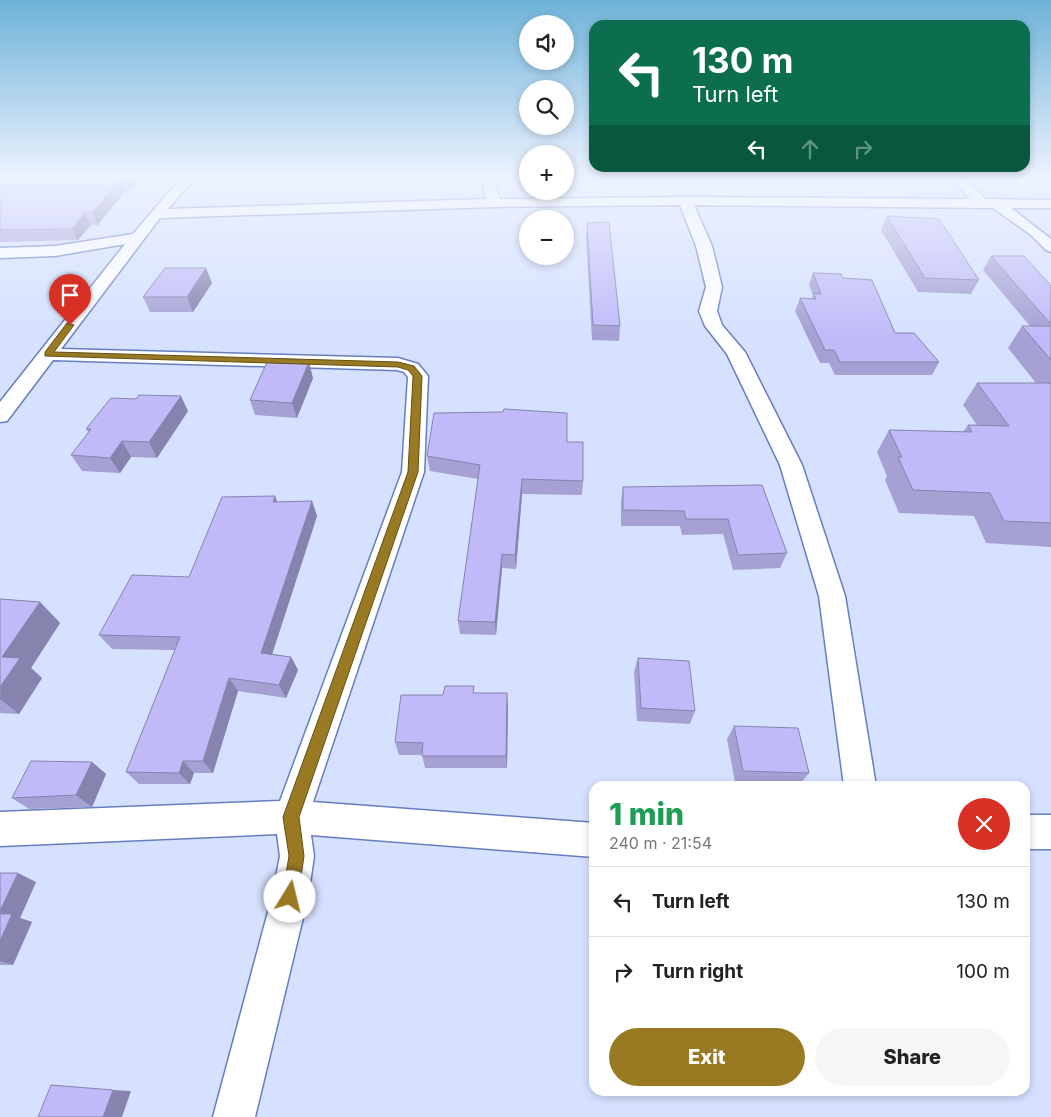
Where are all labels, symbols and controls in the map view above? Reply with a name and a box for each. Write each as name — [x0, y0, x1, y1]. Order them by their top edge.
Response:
map controls — [519, 15, 574, 265]
button: sound — [519, 15, 574, 70]
text: 130 m — [692, 39, 794, 81]
icon: left — [609, 40, 674, 105]
button: search — [519, 80, 574, 135]
text: Turn left — [692, 81, 778, 107]
icon: left — [743, 135, 771, 163]
icon: ahead — [796, 135, 824, 163]
icon: right — [849, 135, 877, 163]
button: + — [519, 145, 574, 200]
button: − — [519, 210, 574, 265]
pin — [49, 274, 91, 325]
icon: arrive — [56, 281, 84, 309]
text: 1 min — [609, 796, 684, 832]
button: close — [958, 798, 1010, 850]
text: 240 m · 21:54 — [609, 833, 712, 853]
position arrow — [263, 870, 315, 922]
icon: left — [609, 888, 637, 916]
text: Turn left — [652, 890, 730, 913]
text: 130 m — [957, 890, 1010, 913]
icon: right — [609, 958, 637, 986]
text: Turn right — [652, 960, 743, 983]
text: 100 m — [956, 960, 1010, 983]
button: Exit — [609, 1028, 805, 1086]
button: Share — [815, 1028, 1010, 1086]

